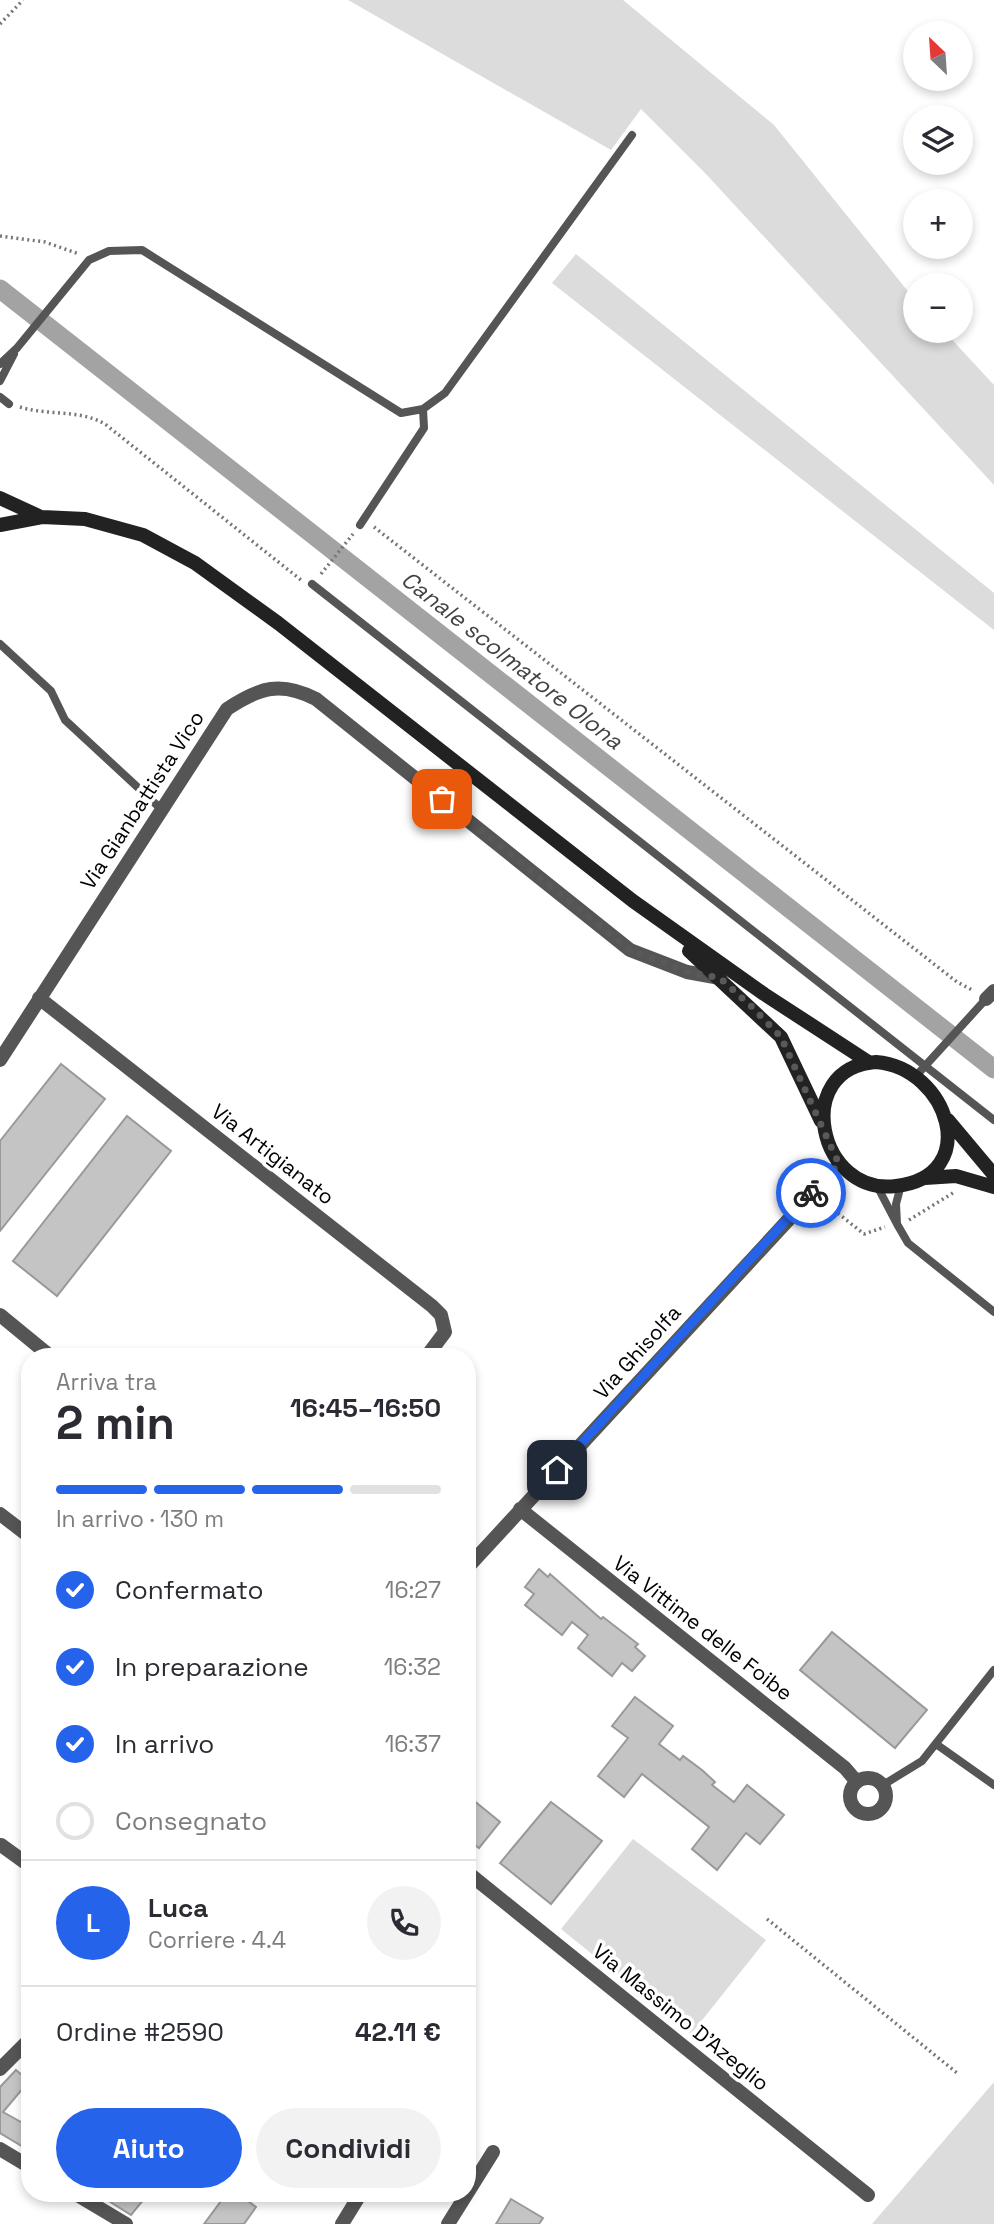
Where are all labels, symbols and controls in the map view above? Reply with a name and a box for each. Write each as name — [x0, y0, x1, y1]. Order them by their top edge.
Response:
north arrow — [903, 21, 973, 91]
map controls — [903, 21, 973, 343]
button: layers — [903, 105, 973, 175]
button: + — [903, 189, 973, 259]
button: − — [903, 273, 973, 343]
water label: Canale scolmatore Olona — [395, 564, 629, 756]
street label: Via Gianbattista Vico — [74, 705, 210, 895]
pin — [412, 769, 472, 829]
icon: bag — [423, 780, 461, 818]
street label: Via Artigianato — [206, 1098, 340, 1210]
courier — [776, 1158, 846, 1228]
icon: bike — [792, 1174, 830, 1212]
street label: Via Ghisolfa — [588, 1299, 686, 1405]
text: Arriva tra — [56, 1367, 157, 1397]
text: 16:45–16:50 — [290, 1391, 441, 1425]
text: 2 min — [56, 1394, 175, 1452]
pin — [527, 1440, 587, 1500]
icon: home — [538, 1451, 576, 1489]
text: In arrivo · 130 m — [56, 1504, 224, 1534]
street label: Via Vittime delle Foibe — [608, 1550, 798, 1706]
icon: check — [56, 1571, 94, 1609]
text: Confermato — [115, 1573, 263, 1607]
text: 16:27 — [385, 1575, 441, 1605]
icon: check — [56, 1648, 94, 1686]
text: In preparazione — [115, 1650, 309, 1684]
text: 16:32 — [384, 1652, 441, 1682]
icon: check — [56, 1725, 94, 1763]
text: In arrivo — [115, 1727, 214, 1761]
text: 16:37 — [385, 1729, 441, 1759]
text: Consegnato — [115, 1804, 267, 1838]
button: phone — [367, 1886, 441, 1960]
text: Luca — [148, 1891, 208, 1925]
text: L — [86, 1906, 100, 1940]
text: Corriere · 4.4 — [148, 1925, 286, 1955]
street label: Via Massimo D'Azeglio — [587, 1937, 775, 2097]
text: Ordine #2590 — [56, 2015, 224, 2049]
text: 42.11 € — [355, 2015, 441, 2049]
button: Aiuto — [56, 2108, 242, 2188]
button: Condividi — [256, 2108, 441, 2188]

